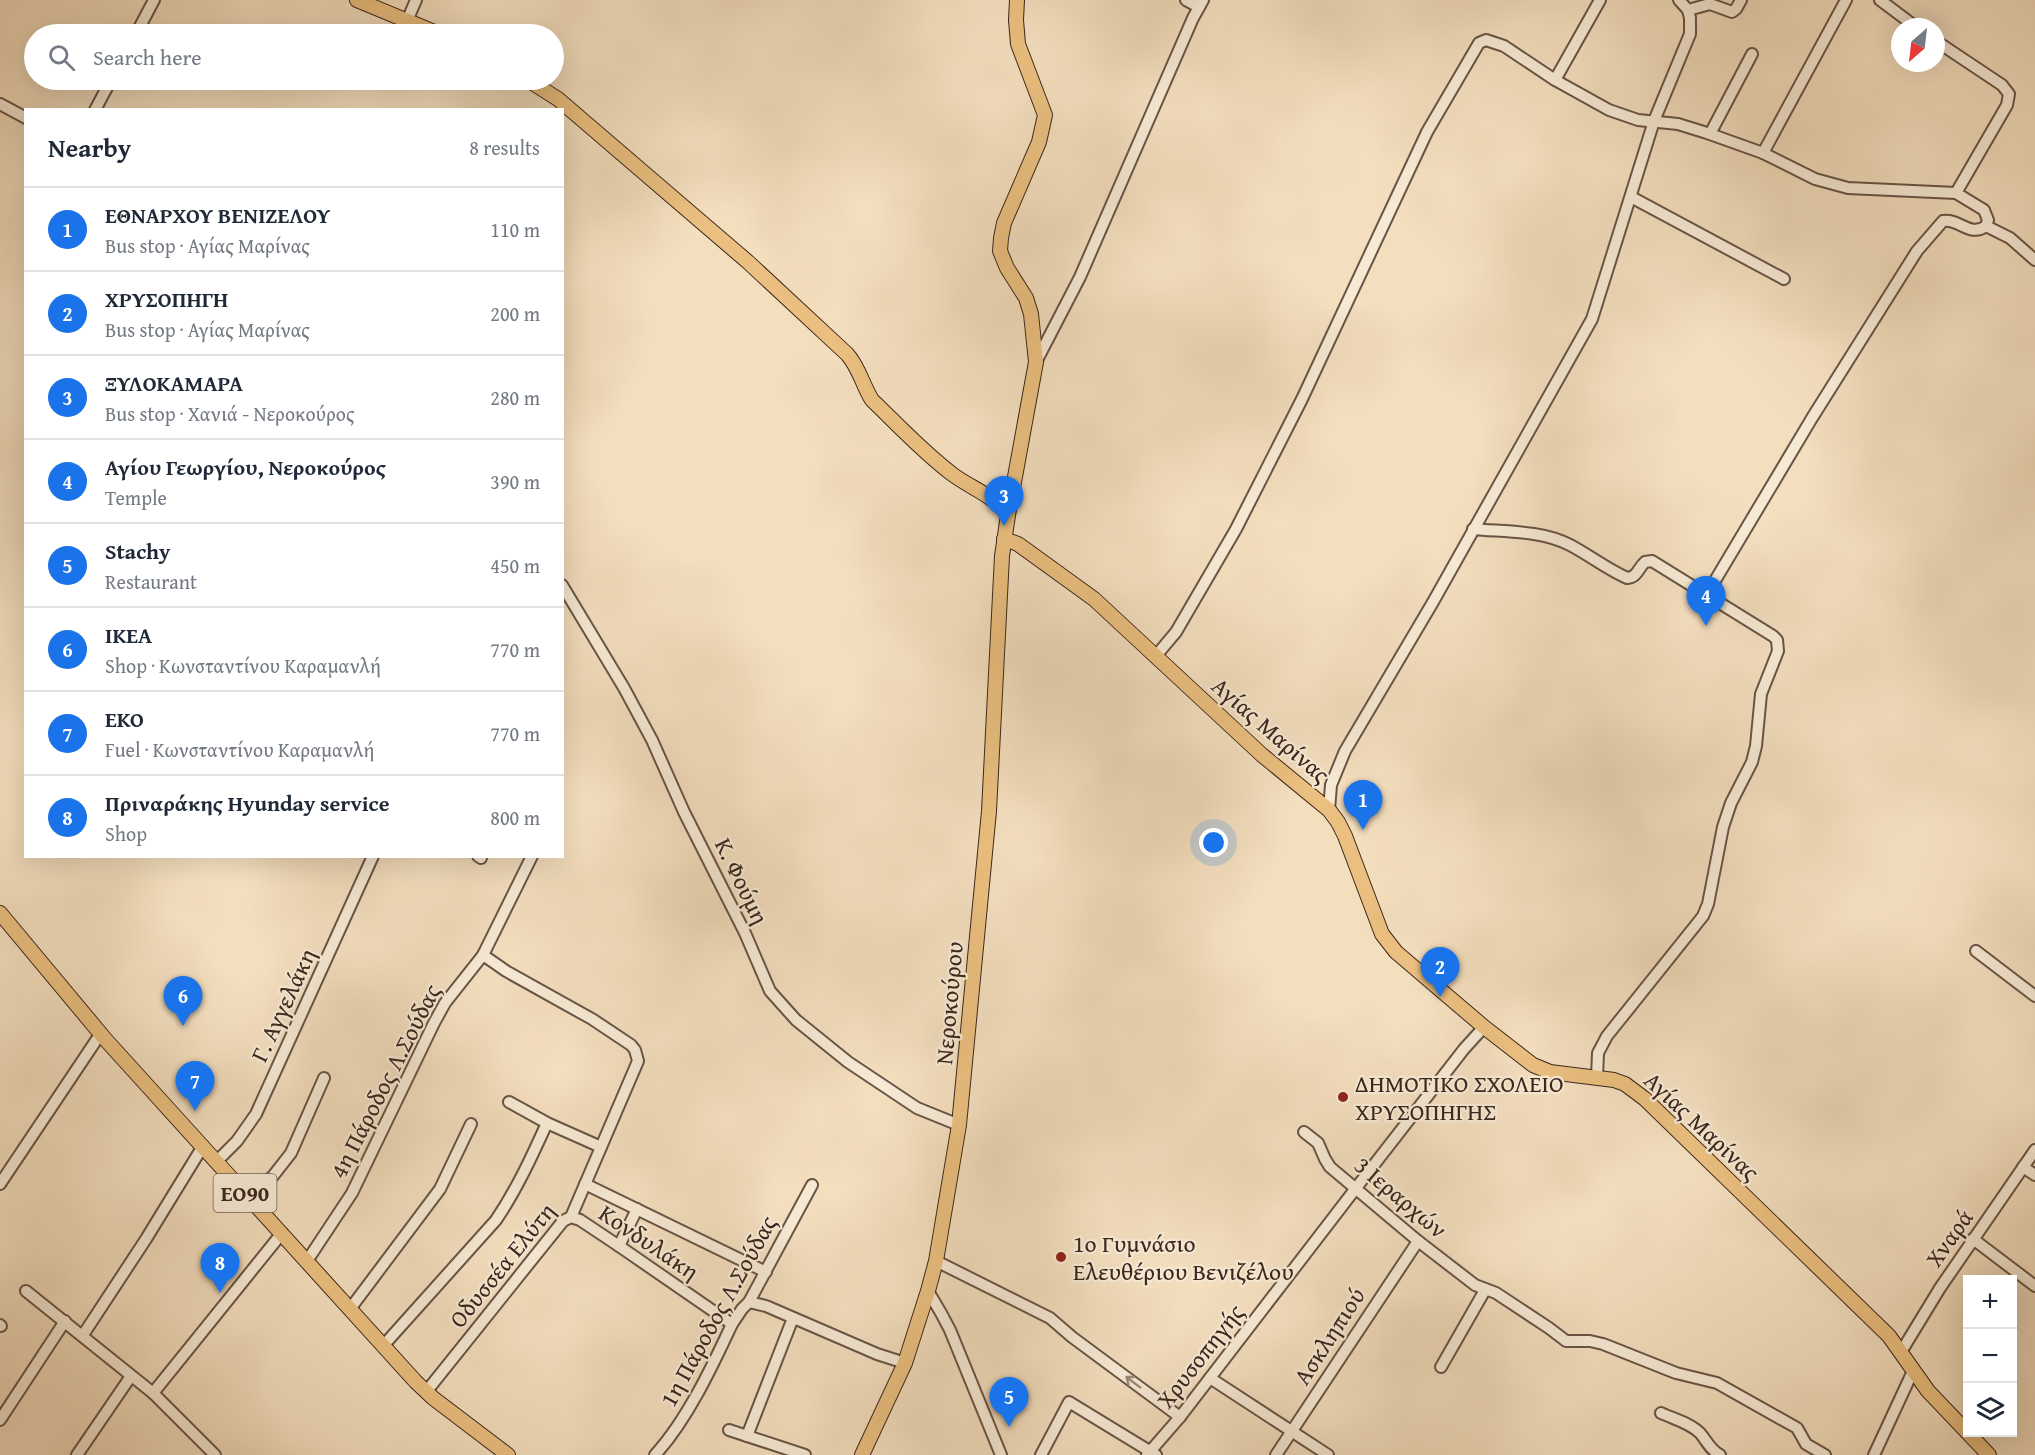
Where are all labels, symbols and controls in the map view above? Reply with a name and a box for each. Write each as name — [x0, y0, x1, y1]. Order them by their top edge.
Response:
north arrow — [1891, 18, 1945, 72]
search box — [24, 24, 564, 90]
icon: search — [45, 41, 78, 74]
text: Search here — [93, 41, 202, 73]
text: Nearby — [48, 128, 131, 167]
text: 8 results — [469, 133, 540, 162]
text: ΕΘΝΑΡΧΟΥ ΒΕΝΙΖΕΛΟΥ — [105, 199, 330, 231]
text: 1 — [62, 215, 73, 244]
text: 110 m — [490, 215, 540, 244]
text: Bus stop · Αγίας Μαρίνας — [105, 231, 310, 260]
text: ΧΡΥΣΟΠΗΓΗ — [105, 283, 228, 315]
text: 2 — [62, 299, 73, 328]
text: 200 m — [490, 299, 540, 328]
text: Bus stop · Αγίας Μαρίνας — [105, 315, 310, 344]
text: ΞΥΛΟΚΑΜΑΡΑ — [105, 367, 243, 399]
text: 3 — [62, 383, 73, 412]
text: 280 m — [490, 383, 540, 412]
text: Bus stop · Χανιά - Νεροκούρος — [105, 399, 354, 428]
text: Αγίου Γεωργίου, Νεροκούρος — [105, 451, 386, 483]
text: 4 — [62, 467, 73, 496]
text: 390 m — [490, 467, 540, 496]
pin: 3 — [984, 476, 1024, 526]
text: Temple — [105, 483, 167, 512]
text: Stachy — [105, 535, 170, 567]
text: 5 — [62, 551, 73, 580]
text: 450 m — [490, 551, 540, 580]
text: Restaurant — [105, 567, 197, 596]
pin: 4 — [1686, 576, 1726, 626]
text: IKEA — [105, 619, 152, 651]
text: 6 — [62, 635, 73, 664]
text: 770 m — [490, 635, 540, 664]
text: Shop · Κωνσταντίνου Καραμανλή — [105, 651, 381, 680]
street label: Αγίας Μαρίνας — [1204, 669, 1338, 791]
text: EKO — [105, 703, 144, 735]
text: 7 — [62, 719, 73, 748]
text: 770 m — [490, 719, 540, 748]
text: Fuel · Κωνσταντίνου Καραμανλή — [105, 735, 374, 764]
pin: 1 — [1344, 780, 1382, 830]
text: Πριναράκης Hyunday service — [105, 787, 389, 819]
text: 8 — [62, 803, 73, 832]
text: 800 m — [490, 803, 540, 832]
text: Shop — [105, 819, 147, 848]
your location — [1199, 828, 1228, 857]
street label: Κ. Φούμη — [706, 832, 778, 930]
street label: Νεροκούρου — [926, 940, 972, 1066]
street label: Γ. Αγγελάκη — [241, 943, 325, 1067]
pin: 2 — [1420, 948, 1460, 997]
pin: 6 — [164, 976, 202, 1026]
street label: 4η Πάροδος Λ.Σούδας — [321, 978, 449, 1184]
pin: 7 — [176, 1062, 214, 1111]
street label: Αγίας Μαρίνας — [1636, 1063, 1768, 1189]
place label: ΔΗΜΟΤΙΚΟ ΣΧΟΛΕΙΟ ΧΡΥΣΟΠΗΓΗΣ — [1355, 1066, 1564, 1129]
marker: ΔΗΜΟΤΙΚΟ ΣΧΟΛΕΙΟ ΧΡΥΣΟΠΗΓΗΣ — [1336, 1090, 1350, 1104]
street label: 3 Ιεραρχών — [1347, 1148, 1455, 1246]
road number: ΕΟ90 — [214, 1174, 276, 1212]
street label: Οδυσσέα Ελύτη — [441, 1195, 563, 1335]
street label: Κονδυλάκη — [592, 1196, 706, 1288]
street label: Χναρά — [1916, 1202, 1982, 1274]
street label: 1η Πάροδος Λ.Σούδας — [651, 1209, 785, 1413]
place label: 1ο Γυμνάσιο Ελευθέριου Βενιζέλου — [1073, 1226, 1294, 1289]
pin: 8 — [200, 1244, 240, 1293]
marker: 1ο Γυμνάσιο Ελευθέριου Βενιζέλου — [1054, 1250, 1068, 1264]
map controls — [1963, 1275, 2017, 1437]
button: + — [1963, 1275, 2017, 1329]
street label: Ασκληπιού — [1284, 1280, 1374, 1392]
street label: Χρυσοπηγής — [1148, 1296, 1252, 1416]
button: − — [1963, 1329, 2017, 1383]
one-way arrow — [1126, 1376, 1142, 1389]
pin: 5 — [990, 1378, 1028, 1427]
button: layers — [1963, 1383, 2017, 1437]

